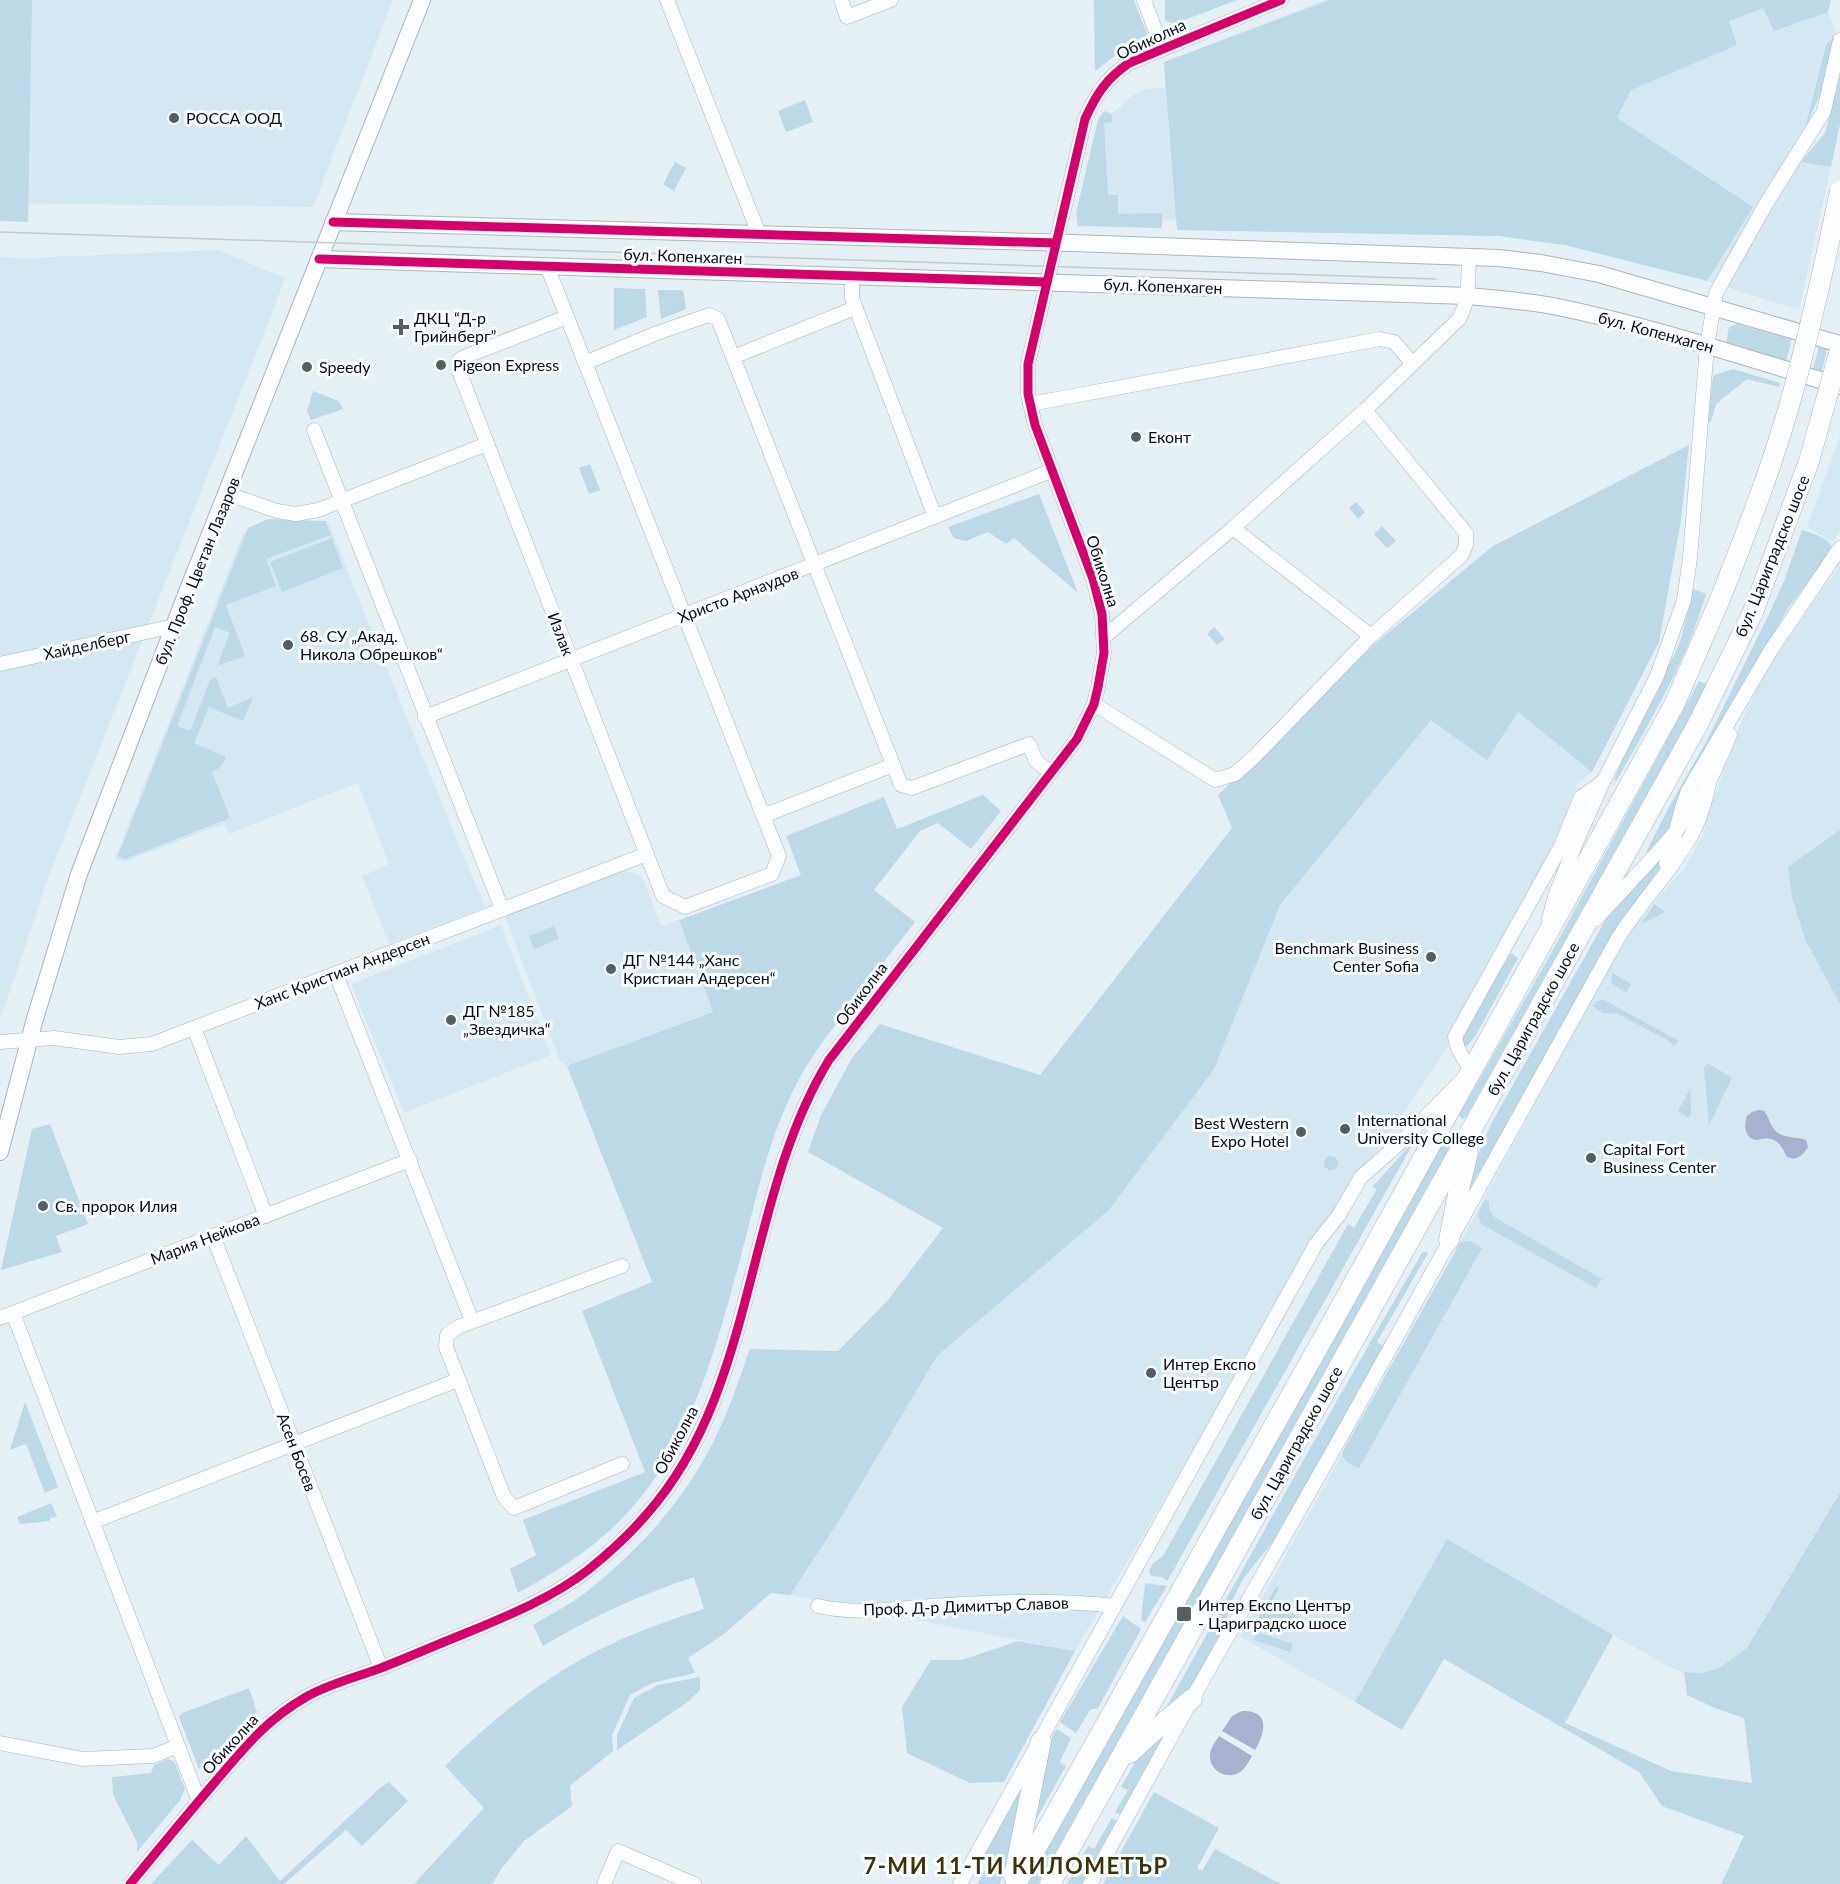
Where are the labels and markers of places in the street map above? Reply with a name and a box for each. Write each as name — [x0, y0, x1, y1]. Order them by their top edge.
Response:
place label: РОССА ООД — [186, 108, 283, 127]
marker: РОССА ООД — [167, 111, 181, 125]
place label: ДКЦ “Д-р Грийнберг” — [414, 308, 497, 345]
marker: ДКЦ “Д-р Грийнберг” — [392, 318, 410, 336]
place label: Pigeon Express — [453, 355, 559, 374]
place label: Speedy — [319, 357, 371, 376]
marker: Pigeon Express — [434, 358, 448, 372]
marker: Speedy — [300, 360, 314, 374]
place label: Еконт — [1148, 427, 1191, 446]
marker: Еконт — [1129, 430, 1143, 444]
place label: 68. СУ „Акад. Никола Обрешков“ — [300, 626, 443, 663]
marker: 68. СУ „Акад. Никола Обрешков“ — [281, 638, 295, 652]
place label: Benchmark Business Center Sofia — [1275, 938, 1419, 975]
place label: ДГ №144 „Ханс Кристиан Андерсен“ — [623, 950, 776, 987]
marker: Benchmark Business Center Sofia — [1424, 950, 1438, 964]
marker: ДГ №144 „Ханс Кристиан Андерсен“ — [604, 962, 618, 976]
place label: ДГ №185 „Звездичка“ — [463, 1001, 551, 1038]
marker: ДГ №185 „Звездичка“ — [444, 1013, 458, 1027]
place label: International University College — [1357, 1110, 1484, 1147]
place label: Best Western Expo Hotel — [1194, 1113, 1289, 1150]
marker: International University College — [1338, 1122, 1352, 1136]
marker: Best Western Expo Hotel — [1294, 1125, 1308, 1139]
place label: Capital Fort Business Center — [1603, 1139, 1716, 1176]
marker: Capital Fort Business Center — [1584, 1151, 1598, 1165]
place label: Св. пророк Илия — [55, 1196, 177, 1215]
marker: Св. пророк Илия — [36, 1199, 50, 1213]
place label: Интер Експо Център — [1163, 1354, 1256, 1391]
marker: Интер Експо Център — [1144, 1366, 1158, 1380]
place label: Интер Експо Център - Цариградско шосе — [1198, 1595, 1351, 1632]
marker: Интер Експо Център - Цариградско шосе — [1175, 1605, 1193, 1623]

